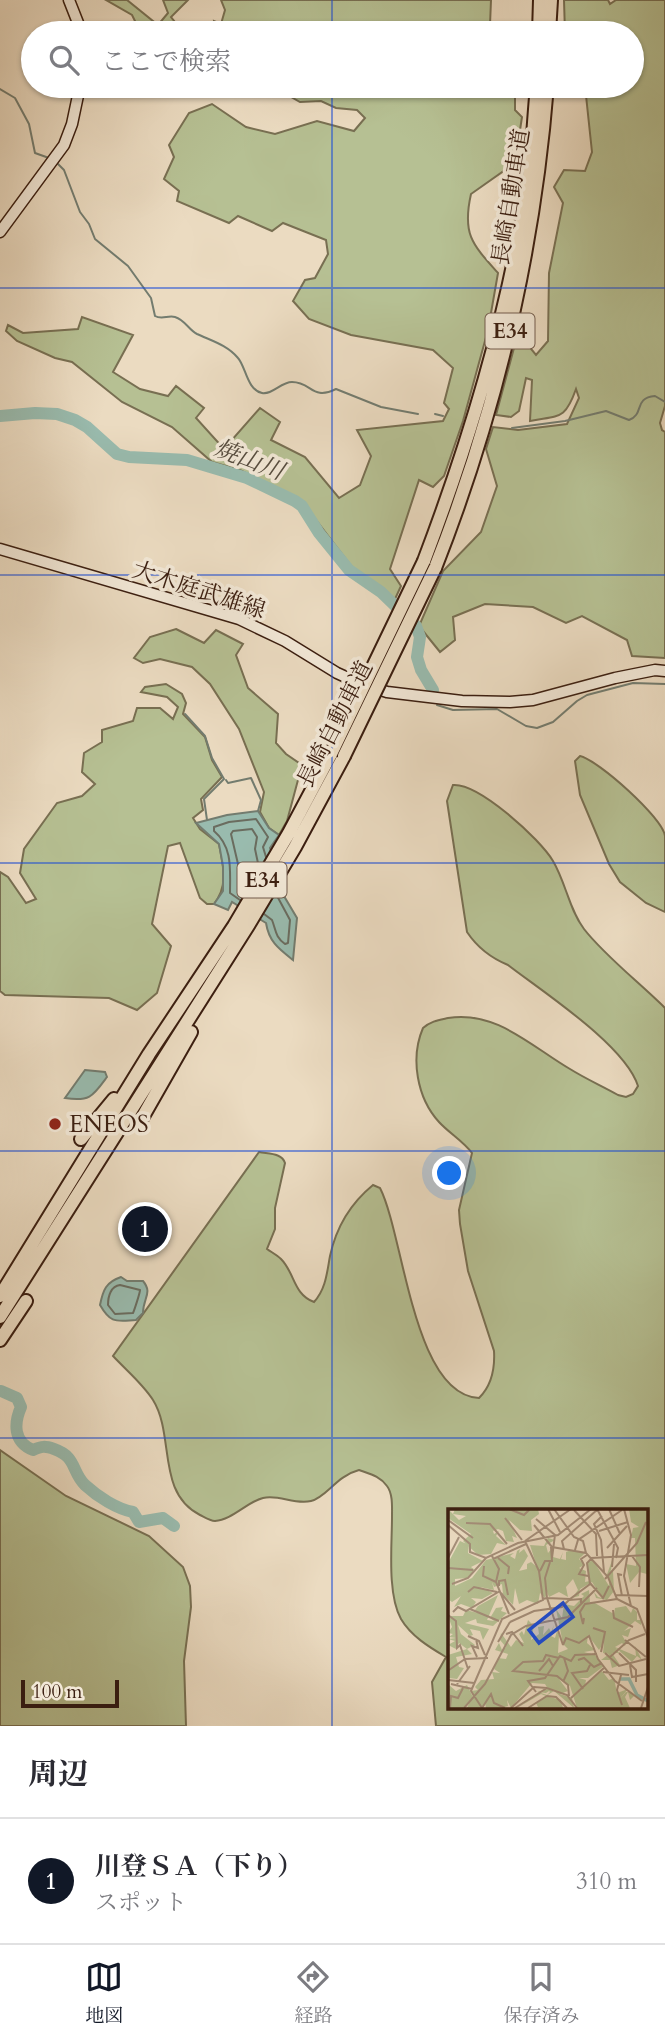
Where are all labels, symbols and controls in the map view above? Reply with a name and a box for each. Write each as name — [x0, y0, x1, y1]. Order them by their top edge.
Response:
search box — [21, 21, 644, 98]
icon: search — [45, 41, 83, 79]
text: ここで検索 — [101, 44, 231, 79]
street label: 長崎自動車道 — [485, 126, 537, 268]
road number: E34 — [486, 314, 534, 348]
water label: 焼山川 — [209, 432, 291, 489]
street label: 大木庭武雄線 — [129, 554, 269, 626]
street label: 長崎自動車道 — [290, 655, 380, 793]
road number: E34 — [238, 862, 286, 898]
place label: ENEOS — [69, 1109, 148, 1140]
marker: ENEOS — [47, 1116, 63, 1132]
your location — [432, 1156, 466, 1190]
pin: 1 — [122, 1203, 168, 1255]
inset map — [448, 1509, 648, 1708]
scale bar — [21, 1677, 119, 1709]
text: 100 m — [32, 1679, 82, 1705]
text: 周辺 — [28, 1754, 88, 1795]
text: 川登ＳＡ（下り） — [95, 1849, 303, 1884]
text: 1 — [45, 1866, 57, 1897]
text: 310 m — [576, 1866, 637, 1897]
text: スポット — [95, 1887, 187, 1918]
tab: 地図 — [85, 1958, 124, 2029]
tab: 経路 — [294, 1958, 333, 2029]
tab: 保存済み — [503, 1958, 580, 2029]

